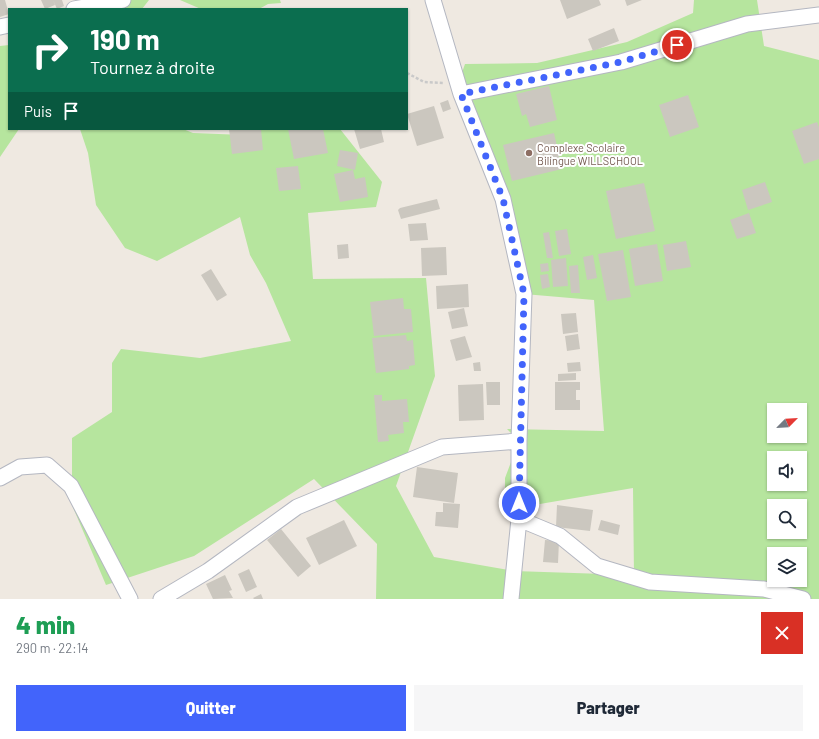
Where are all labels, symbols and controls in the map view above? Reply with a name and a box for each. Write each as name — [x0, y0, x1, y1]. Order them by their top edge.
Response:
text: 190 m — [90, 22, 160, 56]
icon: right — [24, 24, 76, 76]
pin — [660, 28, 694, 62]
icon: arrive — [666, 34, 688, 56]
text: Tournez à droite — [90, 56, 215, 78]
icon: arrive — [60, 100, 82, 122]
text: Puis — [24, 102, 52, 120]
place label: Complexe Scolaire Bilingue WILLSCHOOL — [537, 141, 643, 167]
marker: Complexe Scolaire Bilingue WILLSCHOOL — [524, 148, 534, 158]
north arrow — [767, 403, 807, 443]
map controls — [767, 403, 807, 587]
button: sound — [767, 451, 807, 491]
position arrow — [498, 482, 540, 524]
button: search — [767, 499, 807, 539]
button: layers — [767, 547, 807, 587]
text: 4 min — [16, 610, 75, 639]
button: close — [761, 612, 803, 654]
text: 290 m · 22:14 — [16, 640, 88, 656]
button: Quitter — [16, 685, 406, 731]
button: Partager — [414, 685, 803, 731]

